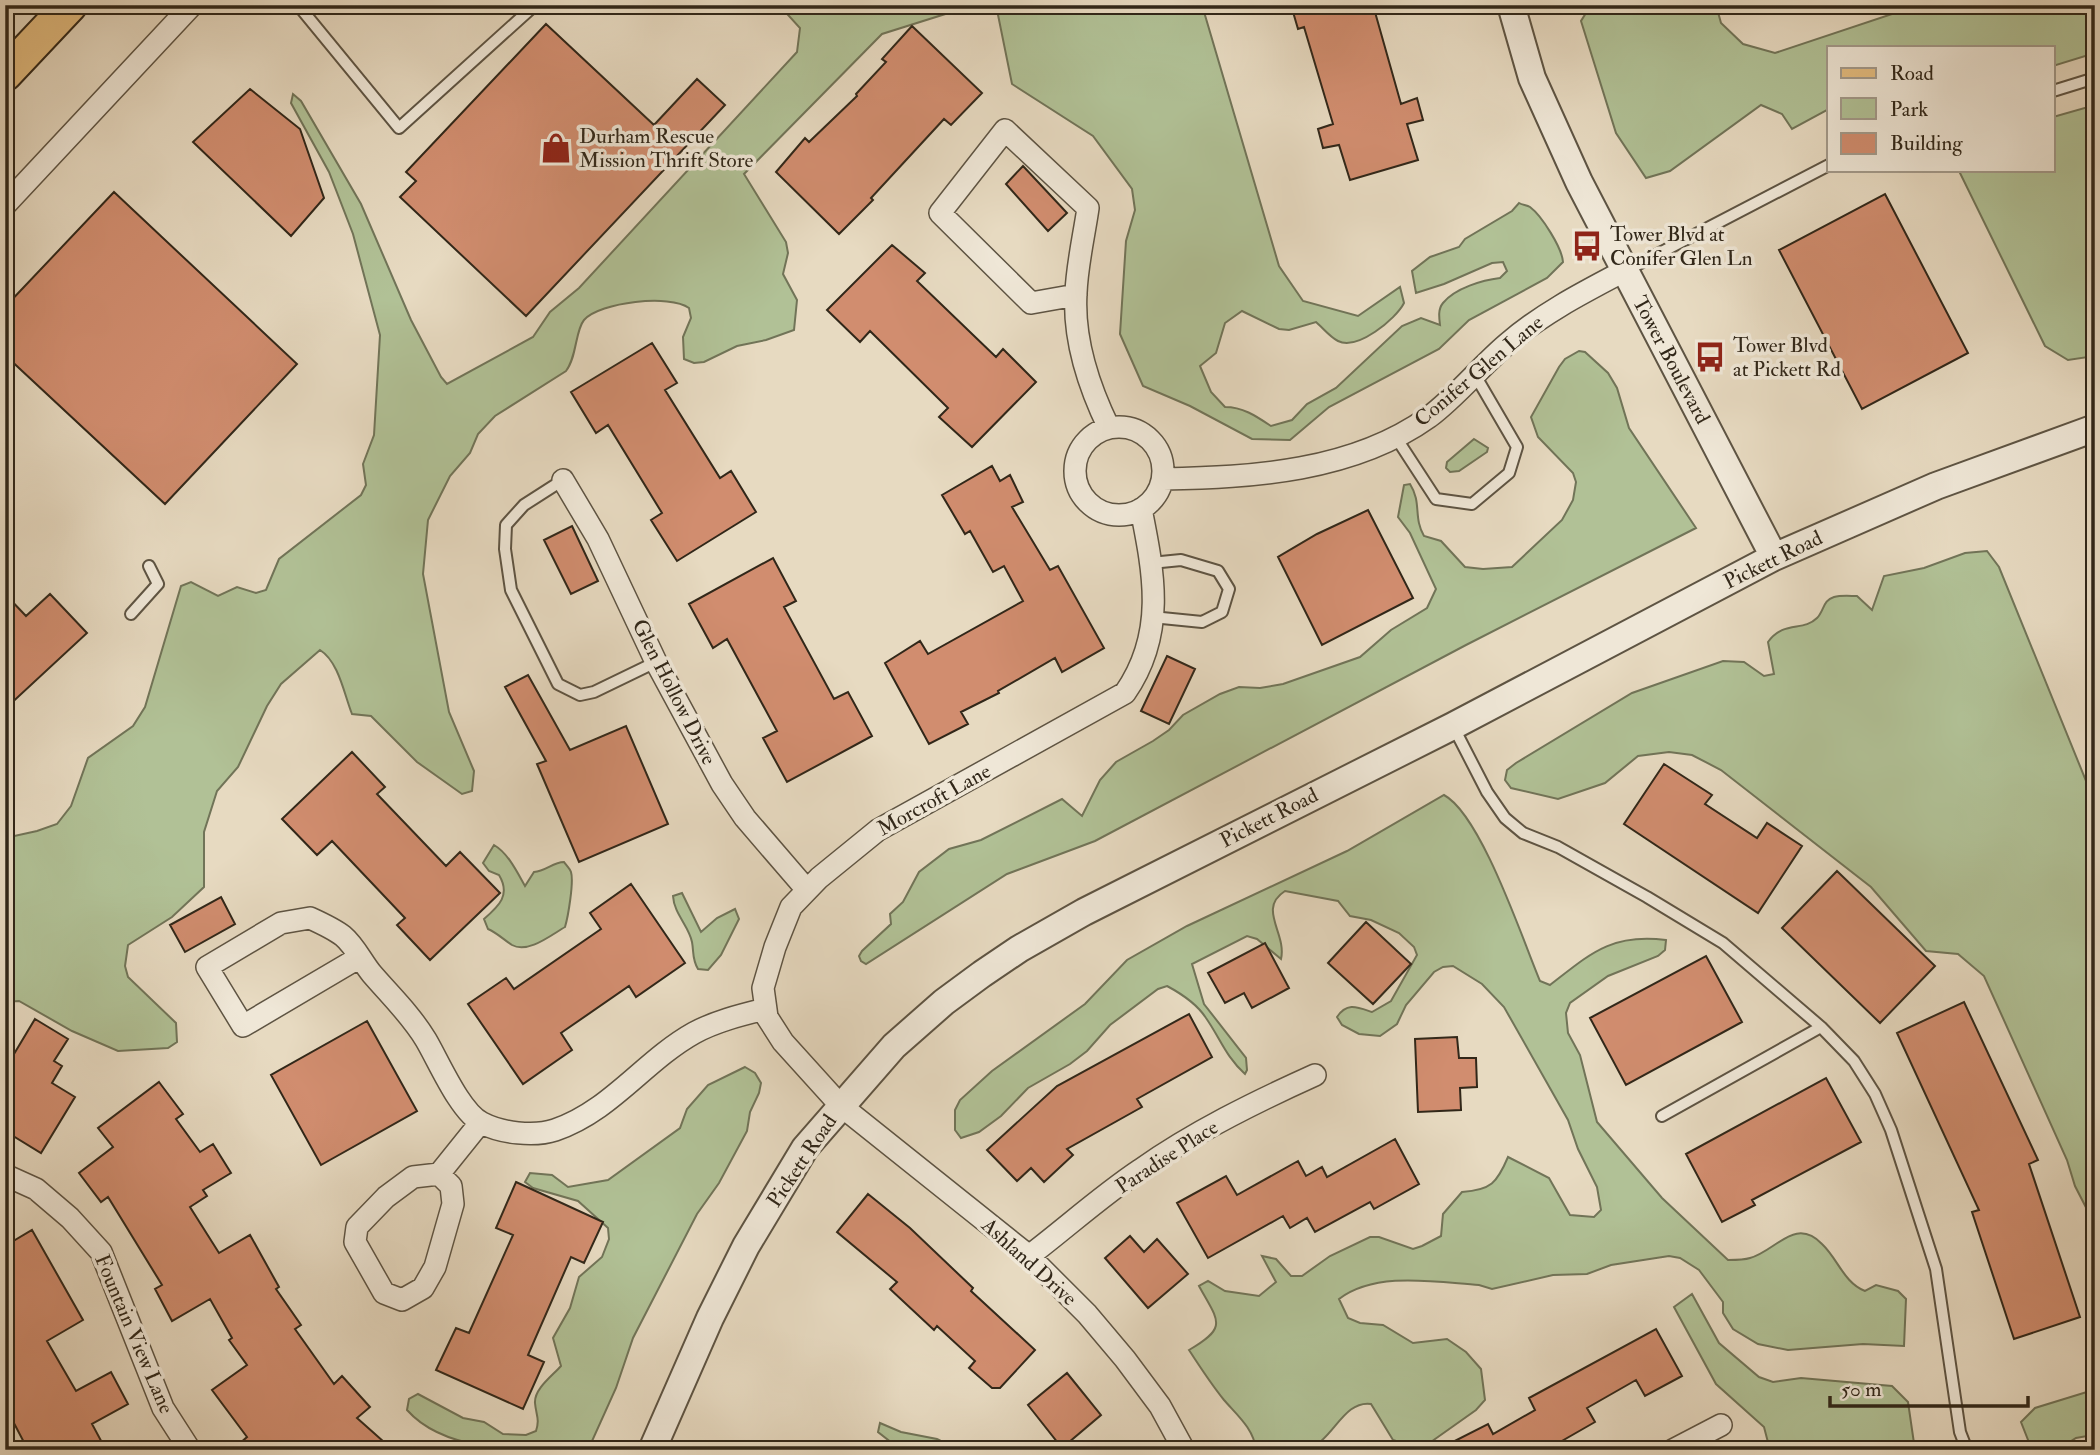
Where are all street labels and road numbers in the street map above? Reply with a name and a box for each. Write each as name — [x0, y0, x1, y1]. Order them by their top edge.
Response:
street label: Tower Boulevard — [1626, 291, 1716, 429]
street label: Conifer Glen Lane — [1409, 309, 1549, 433]
street label: Pickett Road — [1719, 524, 1827, 595]
street label: Glen Hollow Drive — [626, 615, 722, 770]
street label: Morcroft Lane — [873, 758, 996, 842]
street label: Pickett Road — [1215, 781, 1323, 854]
street label: Pickett Road — [761, 1109, 843, 1213]
street label: Paradise Place — [1111, 1114, 1223, 1200]
street label: Ashland Drive — [975, 1211, 1082, 1312]
street label: Fountain View Lane — [88, 1250, 180, 1418]

